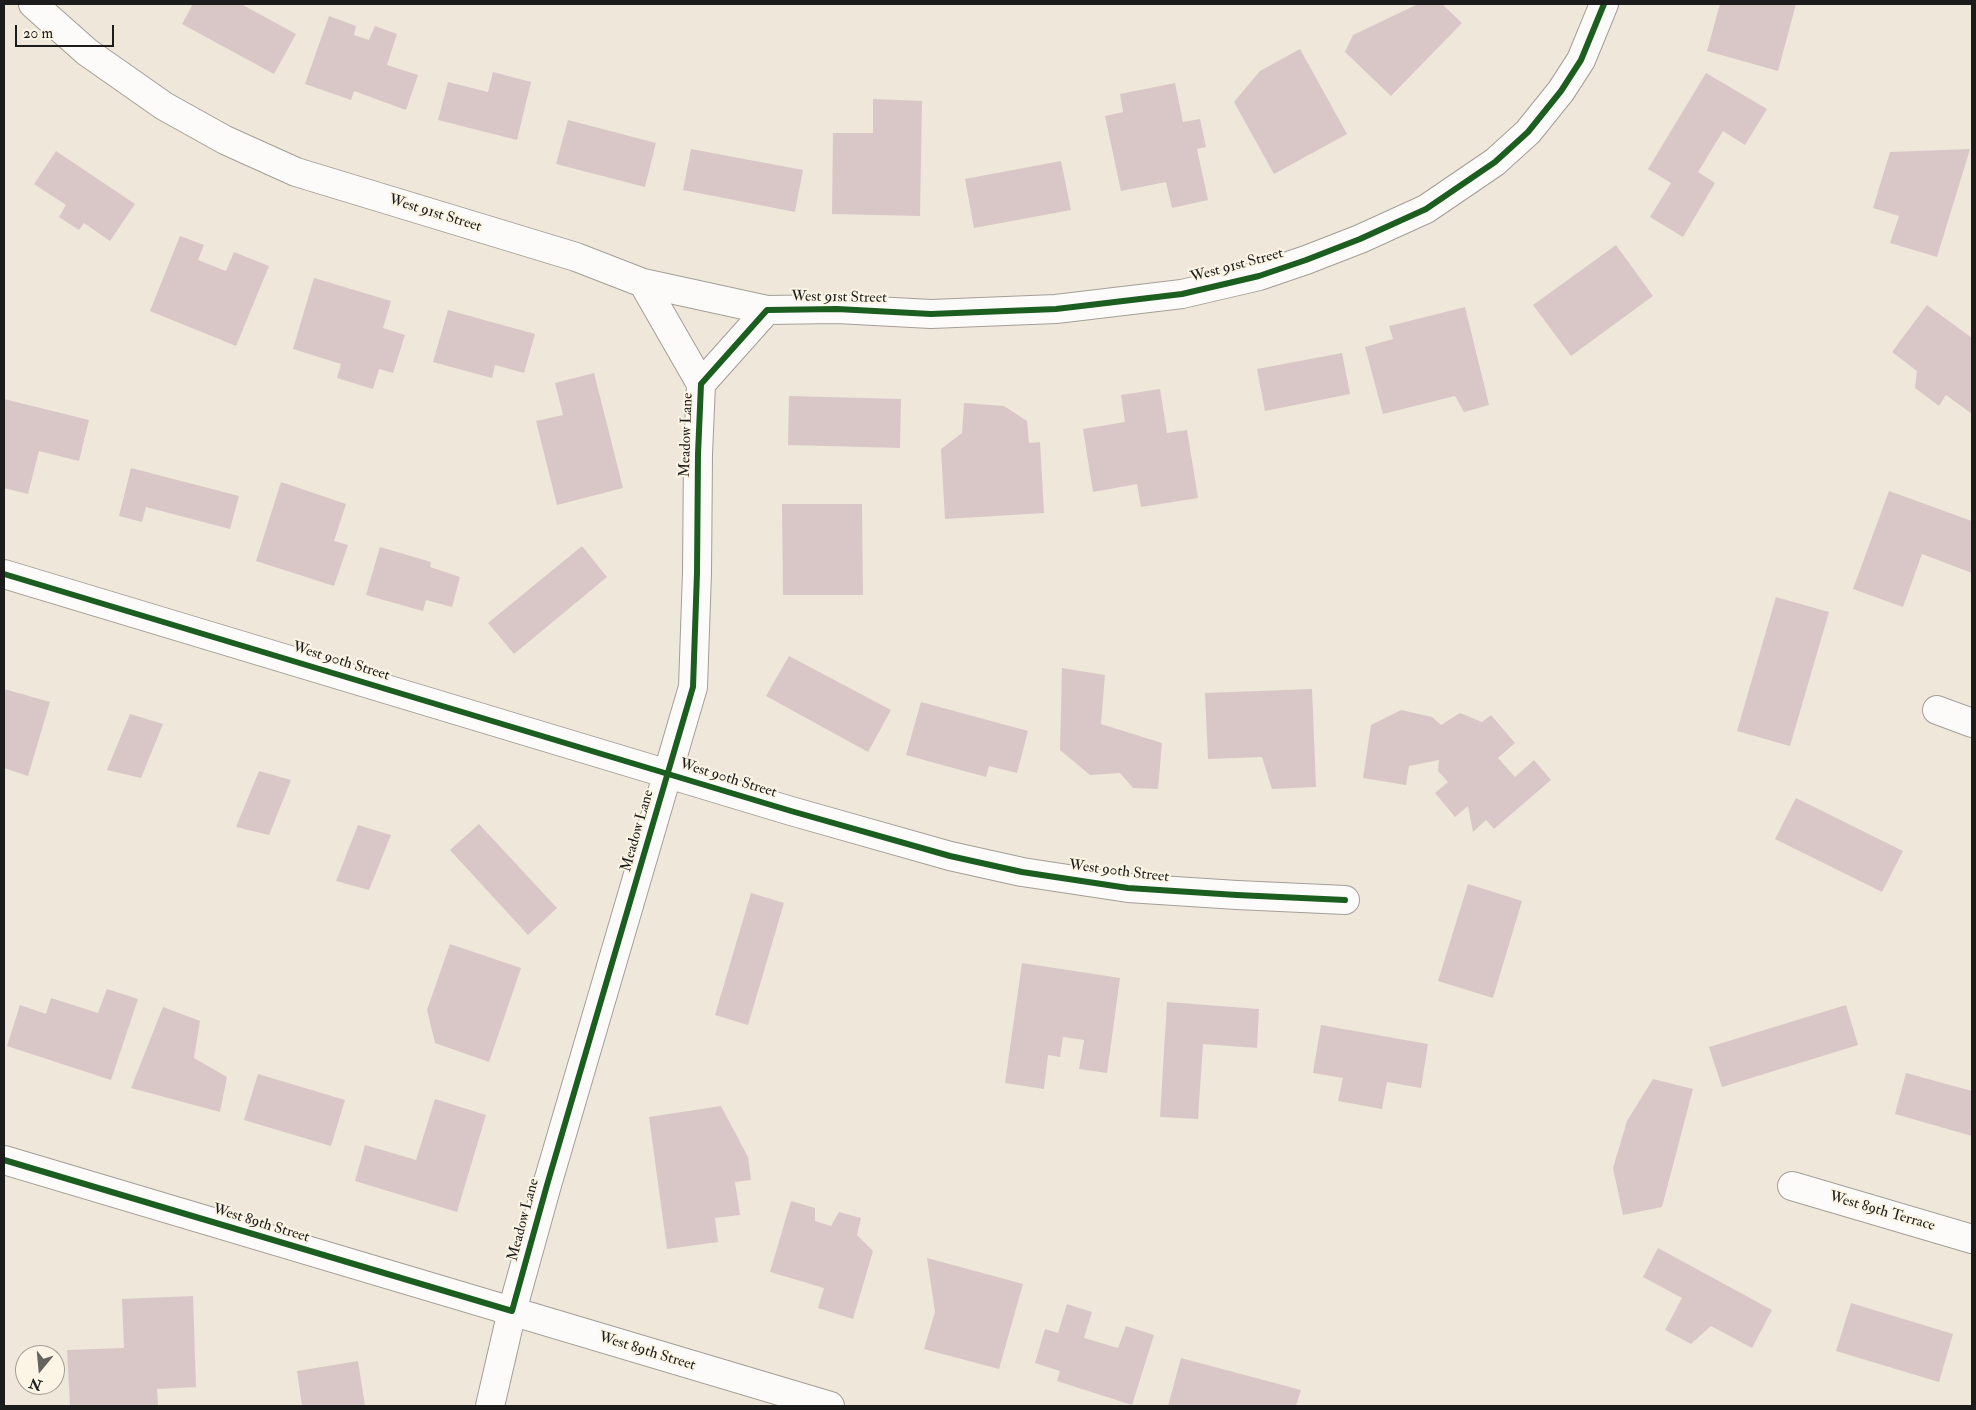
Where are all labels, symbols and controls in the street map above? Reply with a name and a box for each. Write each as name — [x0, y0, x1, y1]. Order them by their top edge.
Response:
scale bar — [18, 15, 116, 47]
text: 20 m — [23, 24, 53, 43]
street label: West 91st Street — [387, 191, 483, 237]
street label: West 91st Street — [1188, 245, 1286, 287]
street label: West 91st Street — [791, 288, 887, 308]
street label: Meadow Lane — [677, 392, 697, 478]
street label: West 90th Street — [290, 639, 392, 685]
street label: West 90th Street — [677, 756, 779, 802]
street label: Meadow Lane — [618, 788, 658, 874]
street label: West 90th Street — [1068, 857, 1170, 887]
street label: Meadow Lane — [504, 1177, 544, 1263]
street label: West 89th Terrace — [1827, 1188, 1937, 1236]
street label: West 89th Street — [211, 1201, 311, 1247]
street label: West 89th Street — [597, 1329, 697, 1375]
north arrow — [15, 1345, 65, 1395]
text: N — [27, 1374, 44, 1394]

